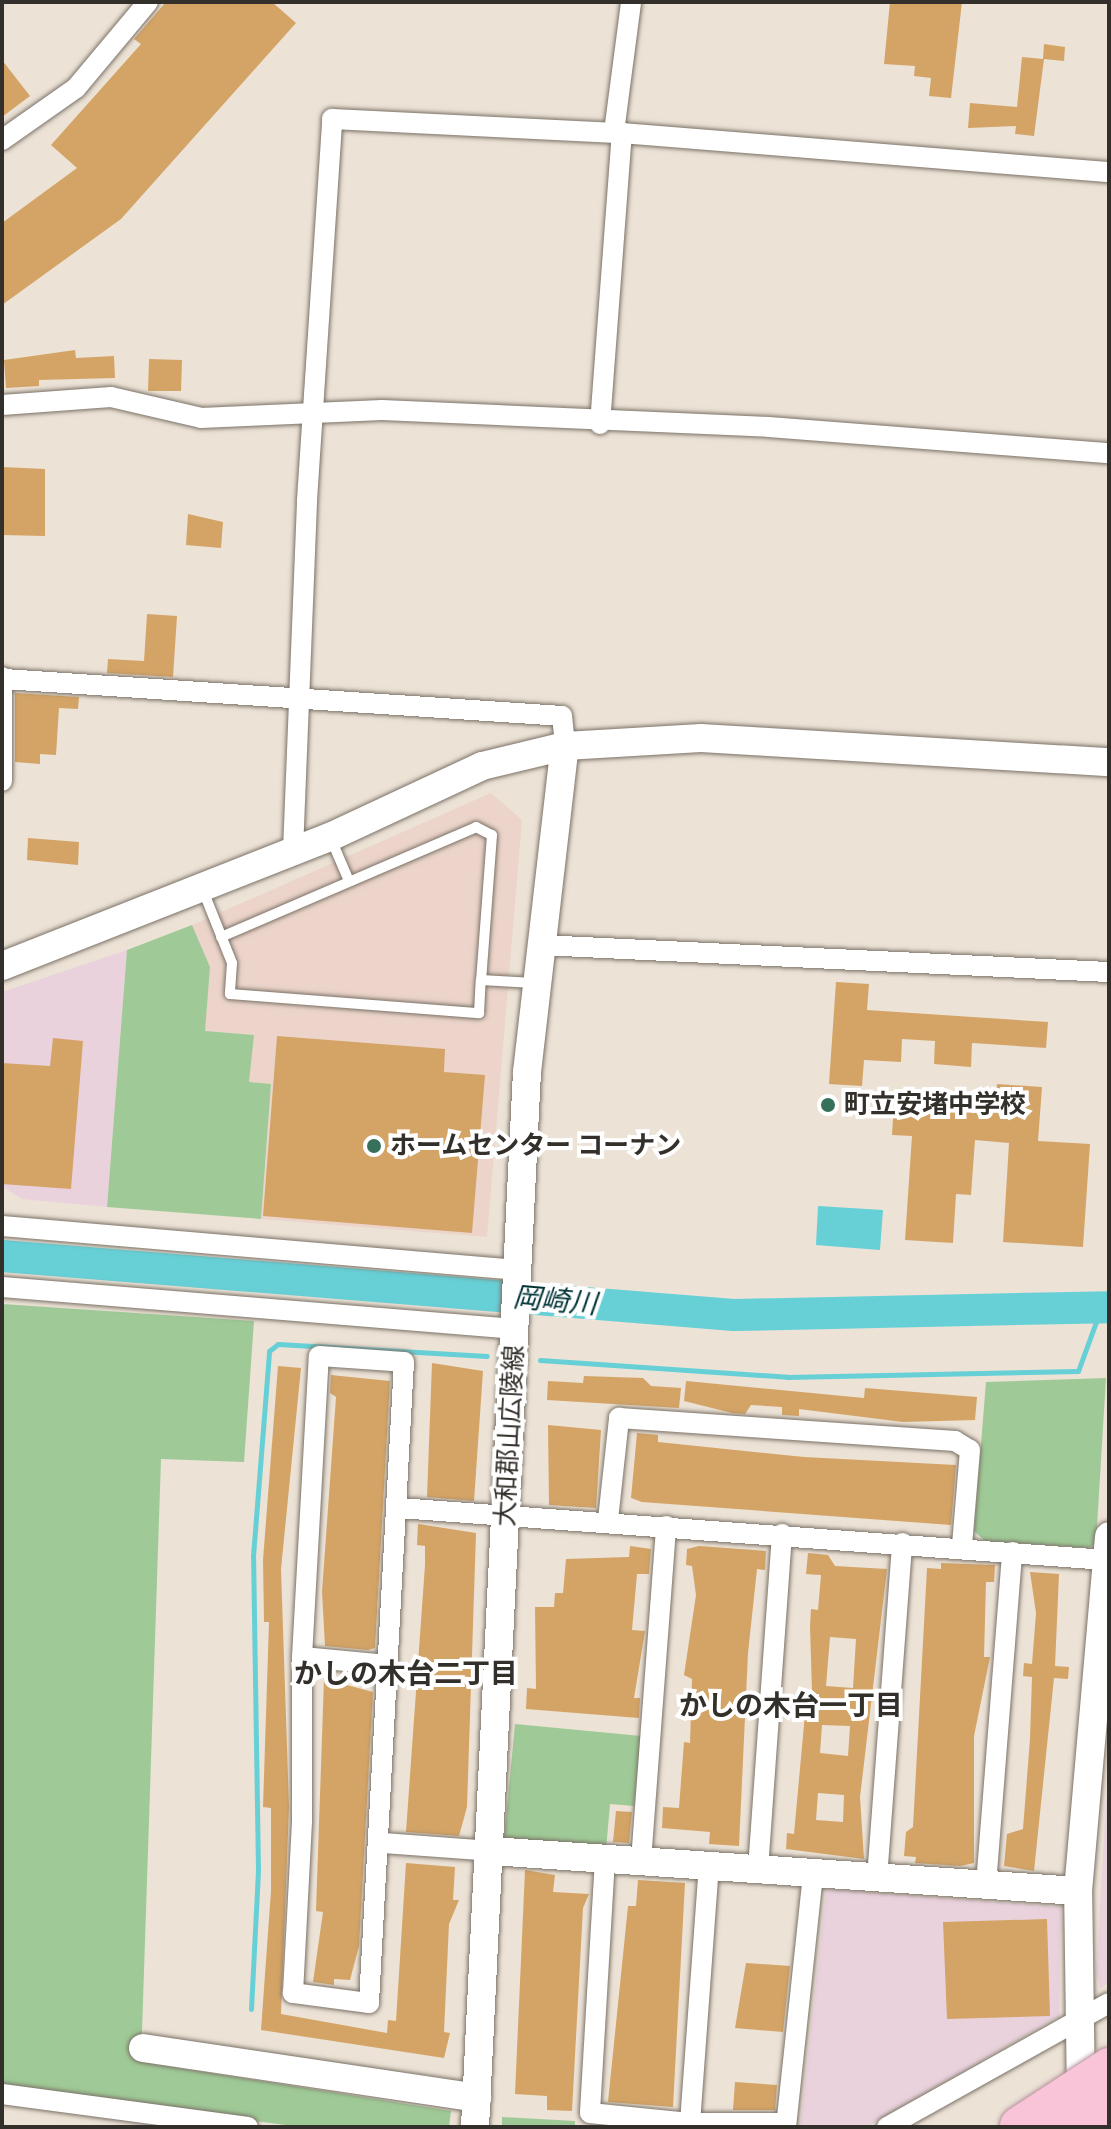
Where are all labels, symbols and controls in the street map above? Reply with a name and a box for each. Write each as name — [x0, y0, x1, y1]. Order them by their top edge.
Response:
place label: 町立安堵中学校 — [844, 1089, 1026, 1121]
marker: 町立安堵中学校 — [819, 1096, 837, 1114]
place label: ホームセンター コーナン — [390, 1130, 682, 1162]
marker: ホームセンター コーナン — [365, 1137, 383, 1155]
water label: 岡崎川 — [512, 1281, 598, 1321]
street label: 大和郡山広陵線 — [490, 1344, 530, 1528]
district label: かしの木台二丁目 — [294, 1657, 518, 1691]
district label: かしの木台一丁目 — [679, 1689, 903, 1723]

